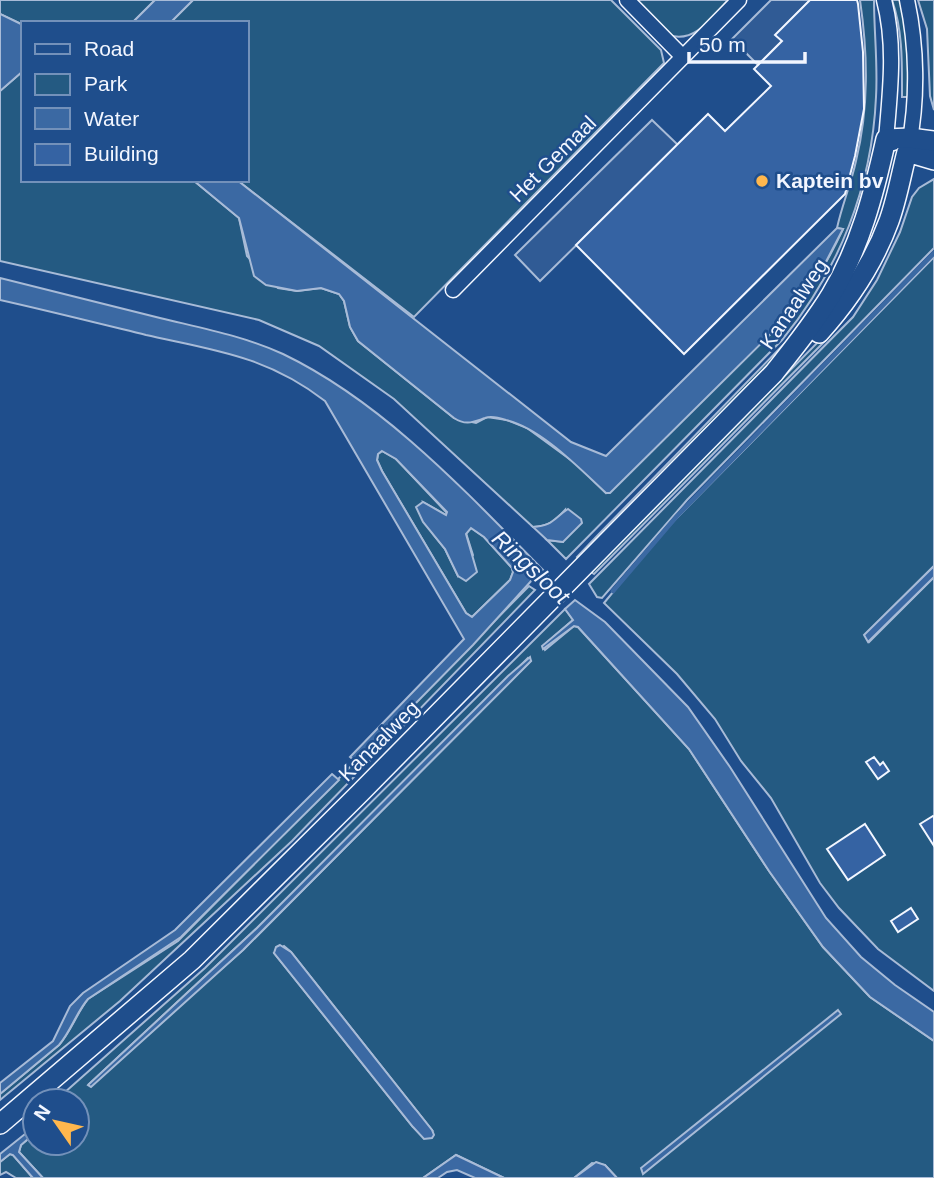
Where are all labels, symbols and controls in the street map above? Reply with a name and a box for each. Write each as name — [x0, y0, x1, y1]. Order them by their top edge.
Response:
legend — [21, 21, 248, 182]
scale bar — [689, 21, 804, 65]
text: 50 m — [699, 33, 746, 56]
text: Road — [84, 37, 134, 60]
text: Park — [84, 72, 128, 95]
text: Water — [84, 107, 139, 130]
street label: Het Gemaal — [505, 111, 600, 206]
text: Building — [84, 142, 159, 165]
place label: Kaptein bv — [776, 169, 884, 192]
marker: Kaptein bv — [754, 173, 770, 189]
street label: Kanaalweg — [755, 254, 832, 353]
water label: Ringsloot — [487, 525, 576, 610]
street label: Kanaalweg — [334, 696, 424, 786]
north arrow — [21, 1087, 91, 1157]
text: N — [30, 1101, 55, 1124]

